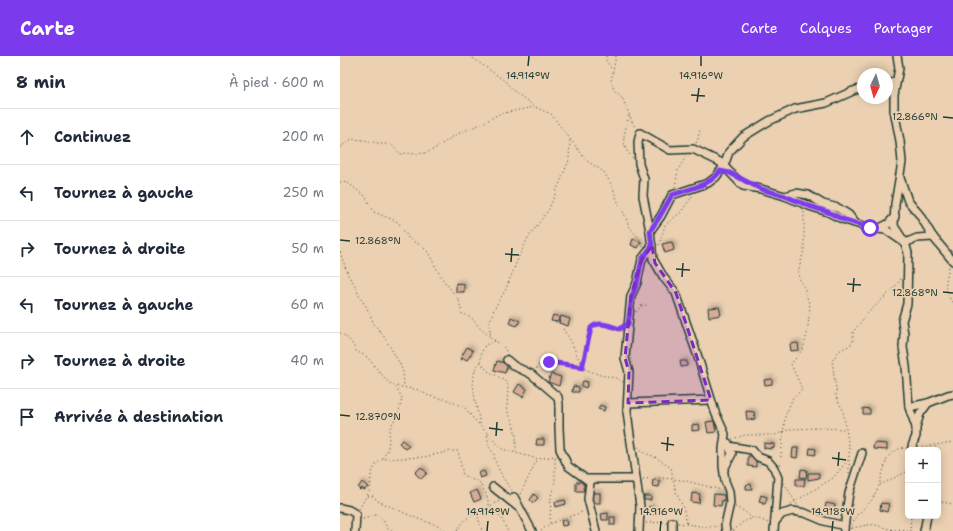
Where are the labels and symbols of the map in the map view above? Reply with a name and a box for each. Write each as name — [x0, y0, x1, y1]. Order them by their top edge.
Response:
north arrow — [857, 68, 893, 104]
text: 14.914°W — [506, 69, 550, 82]
text: 14.916°W — [679, 69, 723, 82]
text: 12.866°N — [892, 110, 938, 123]
route start — [861, 219, 879, 237]
text: 12.868°N — [355, 234, 401, 247]
text: 12.868°N — [892, 286, 938, 299]
route end — [540, 353, 558, 371]
text: 12.870°N — [355, 410, 401, 423]
text: 14.914°W — [466, 505, 510, 518]
text: 14.916°W — [639, 505, 683, 518]
text: 14.918°W — [811, 505, 856, 518]

